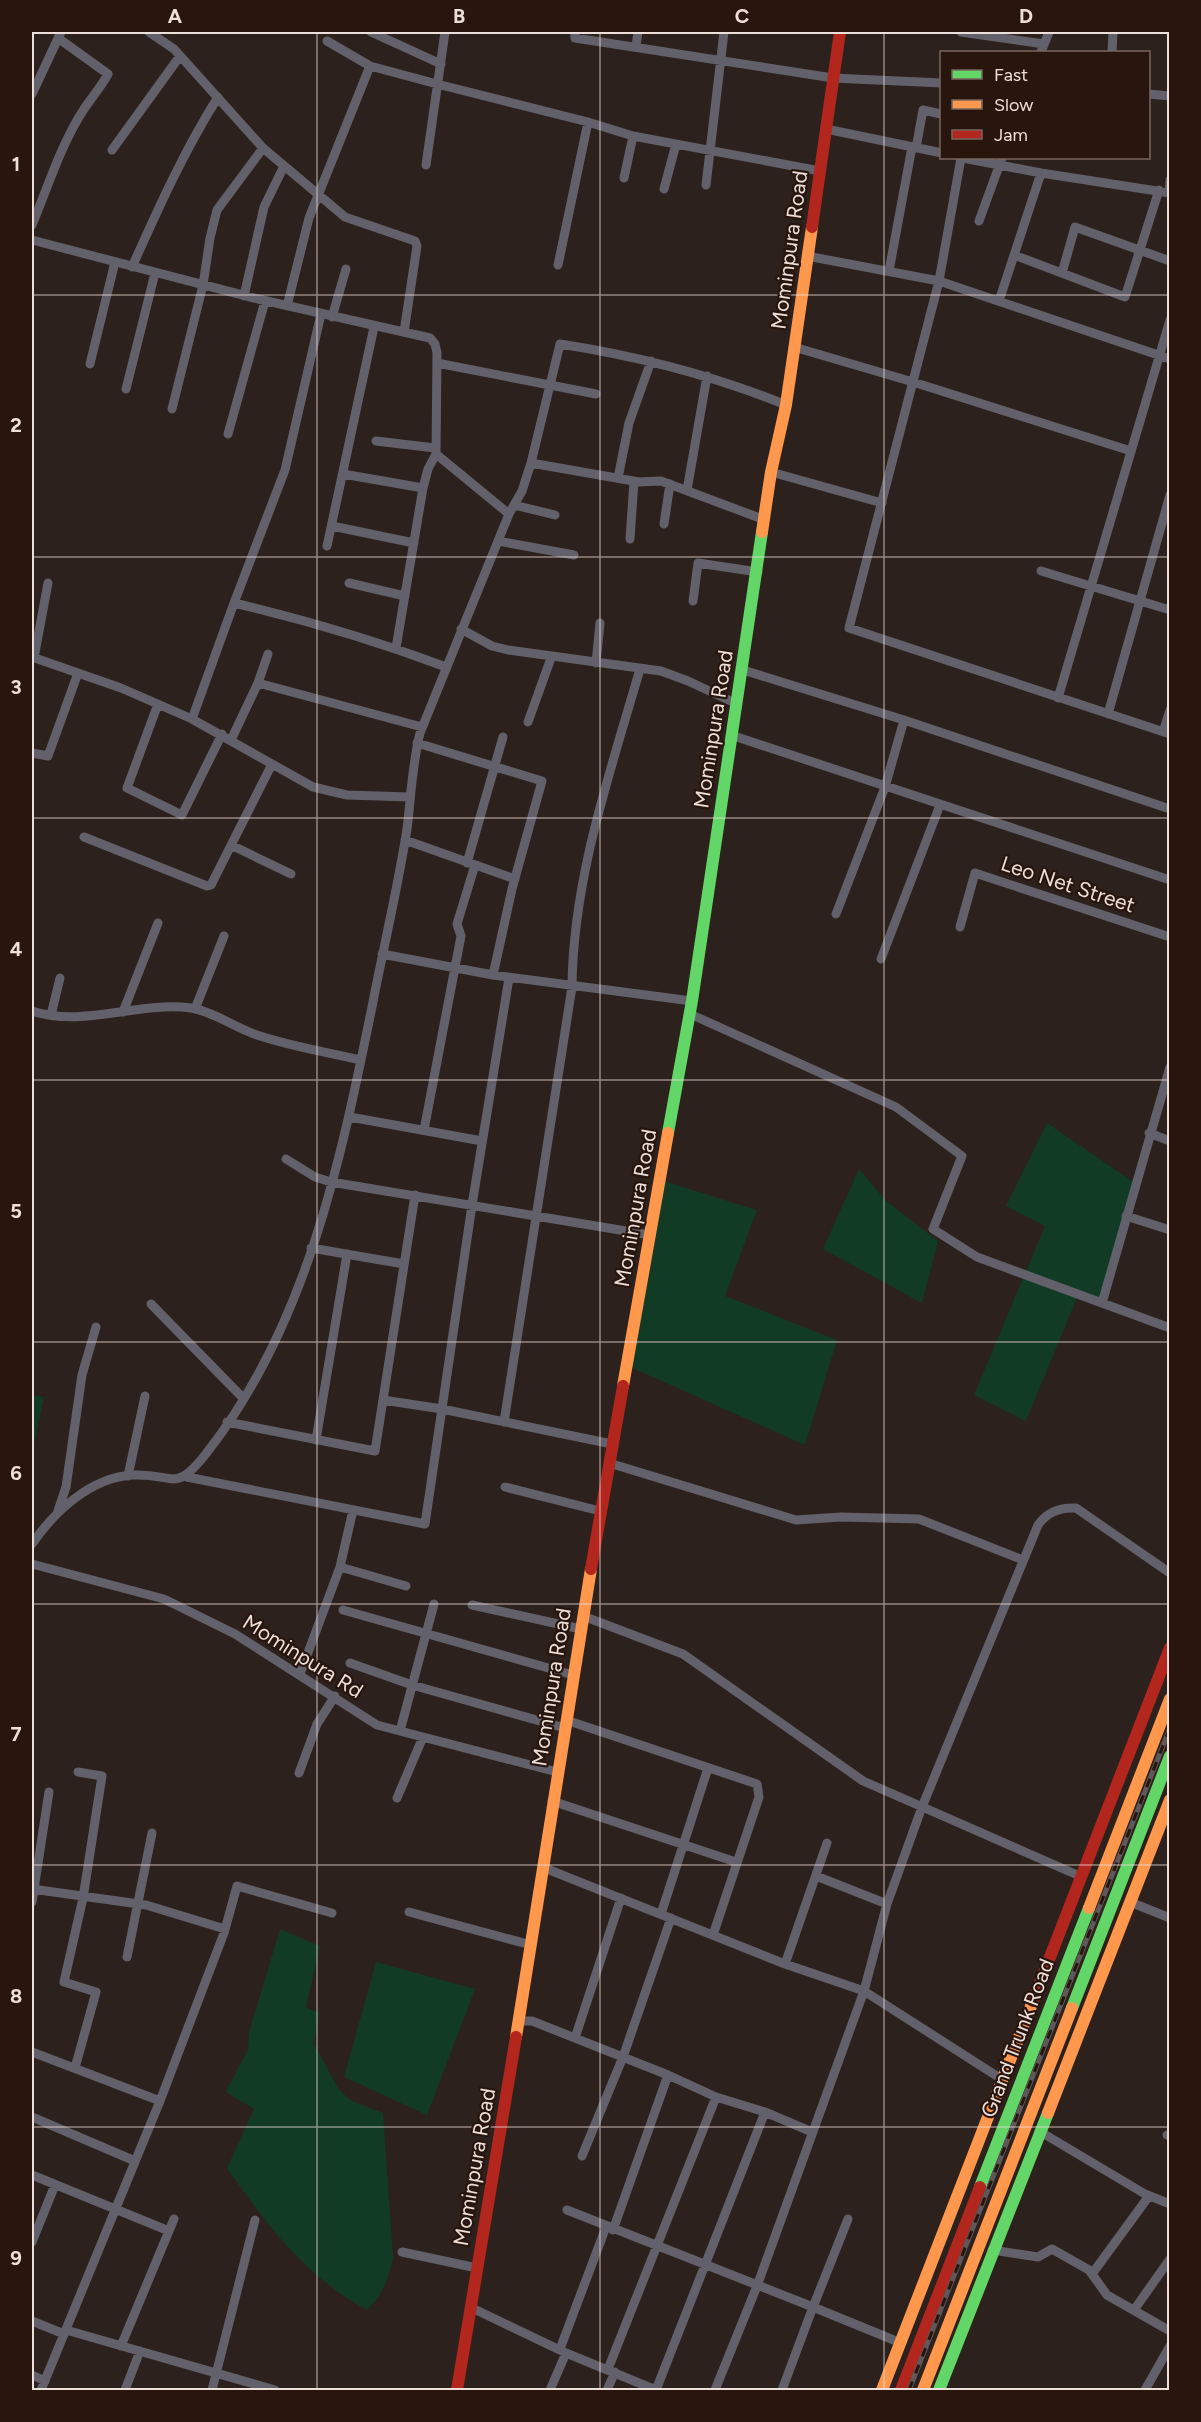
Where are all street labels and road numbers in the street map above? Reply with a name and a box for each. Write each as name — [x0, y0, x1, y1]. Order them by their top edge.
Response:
street label: Mominpura Road — [765, 169, 813, 331]
street label: Mominpura Road — [688, 648, 738, 810]
street label: Leo Net Street — [998, 851, 1138, 917]
street label: Mominpura Road — [609, 1127, 661, 1289]
street label: Mominpura Road — [526, 1606, 576, 1768]
street label: Mominpura Rd — [238, 1609, 368, 1703]
street label: Grand Trunk Road — [975, 1955, 1059, 2121]
street label: Mominpura Road — [448, 2086, 500, 2248]

